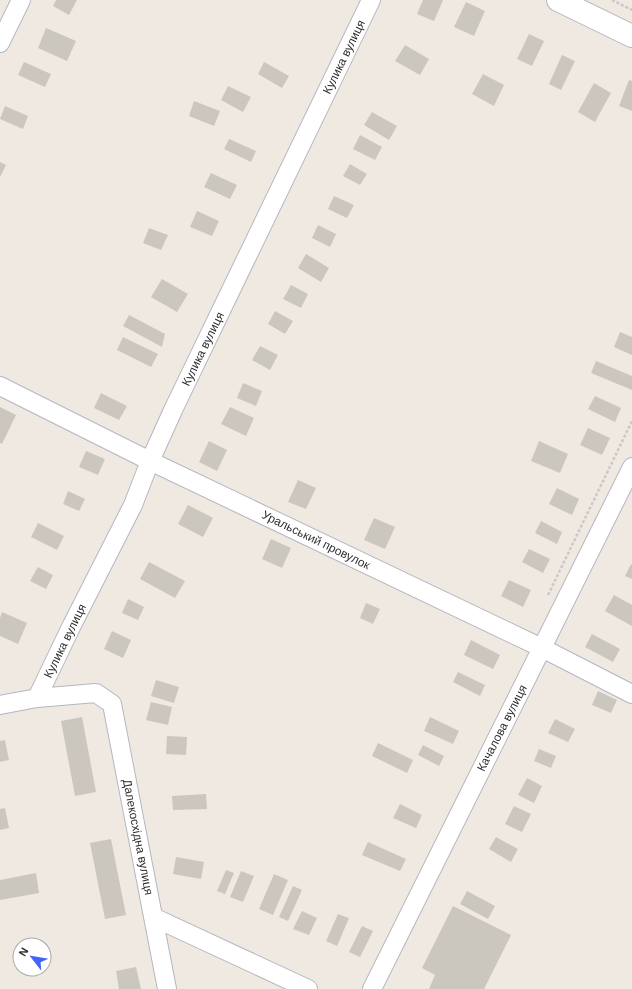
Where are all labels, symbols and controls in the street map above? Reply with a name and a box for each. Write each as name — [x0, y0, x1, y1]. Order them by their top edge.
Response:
street label: Кулика вулиця — [320, 18, 368, 96]
street label: Кулика вулиця — [179, 310, 227, 388]
street label: Уральський провулок — [260, 508, 373, 573]
street label: Кулика вулиця — [41, 602, 89, 680]
street label: Качалова вулиця — [474, 682, 530, 774]
street label: Далекосхідна вулиця — [120, 778, 156, 896]
north arrow — [12, 937, 52, 977]
text: N — [16, 945, 31, 958]

